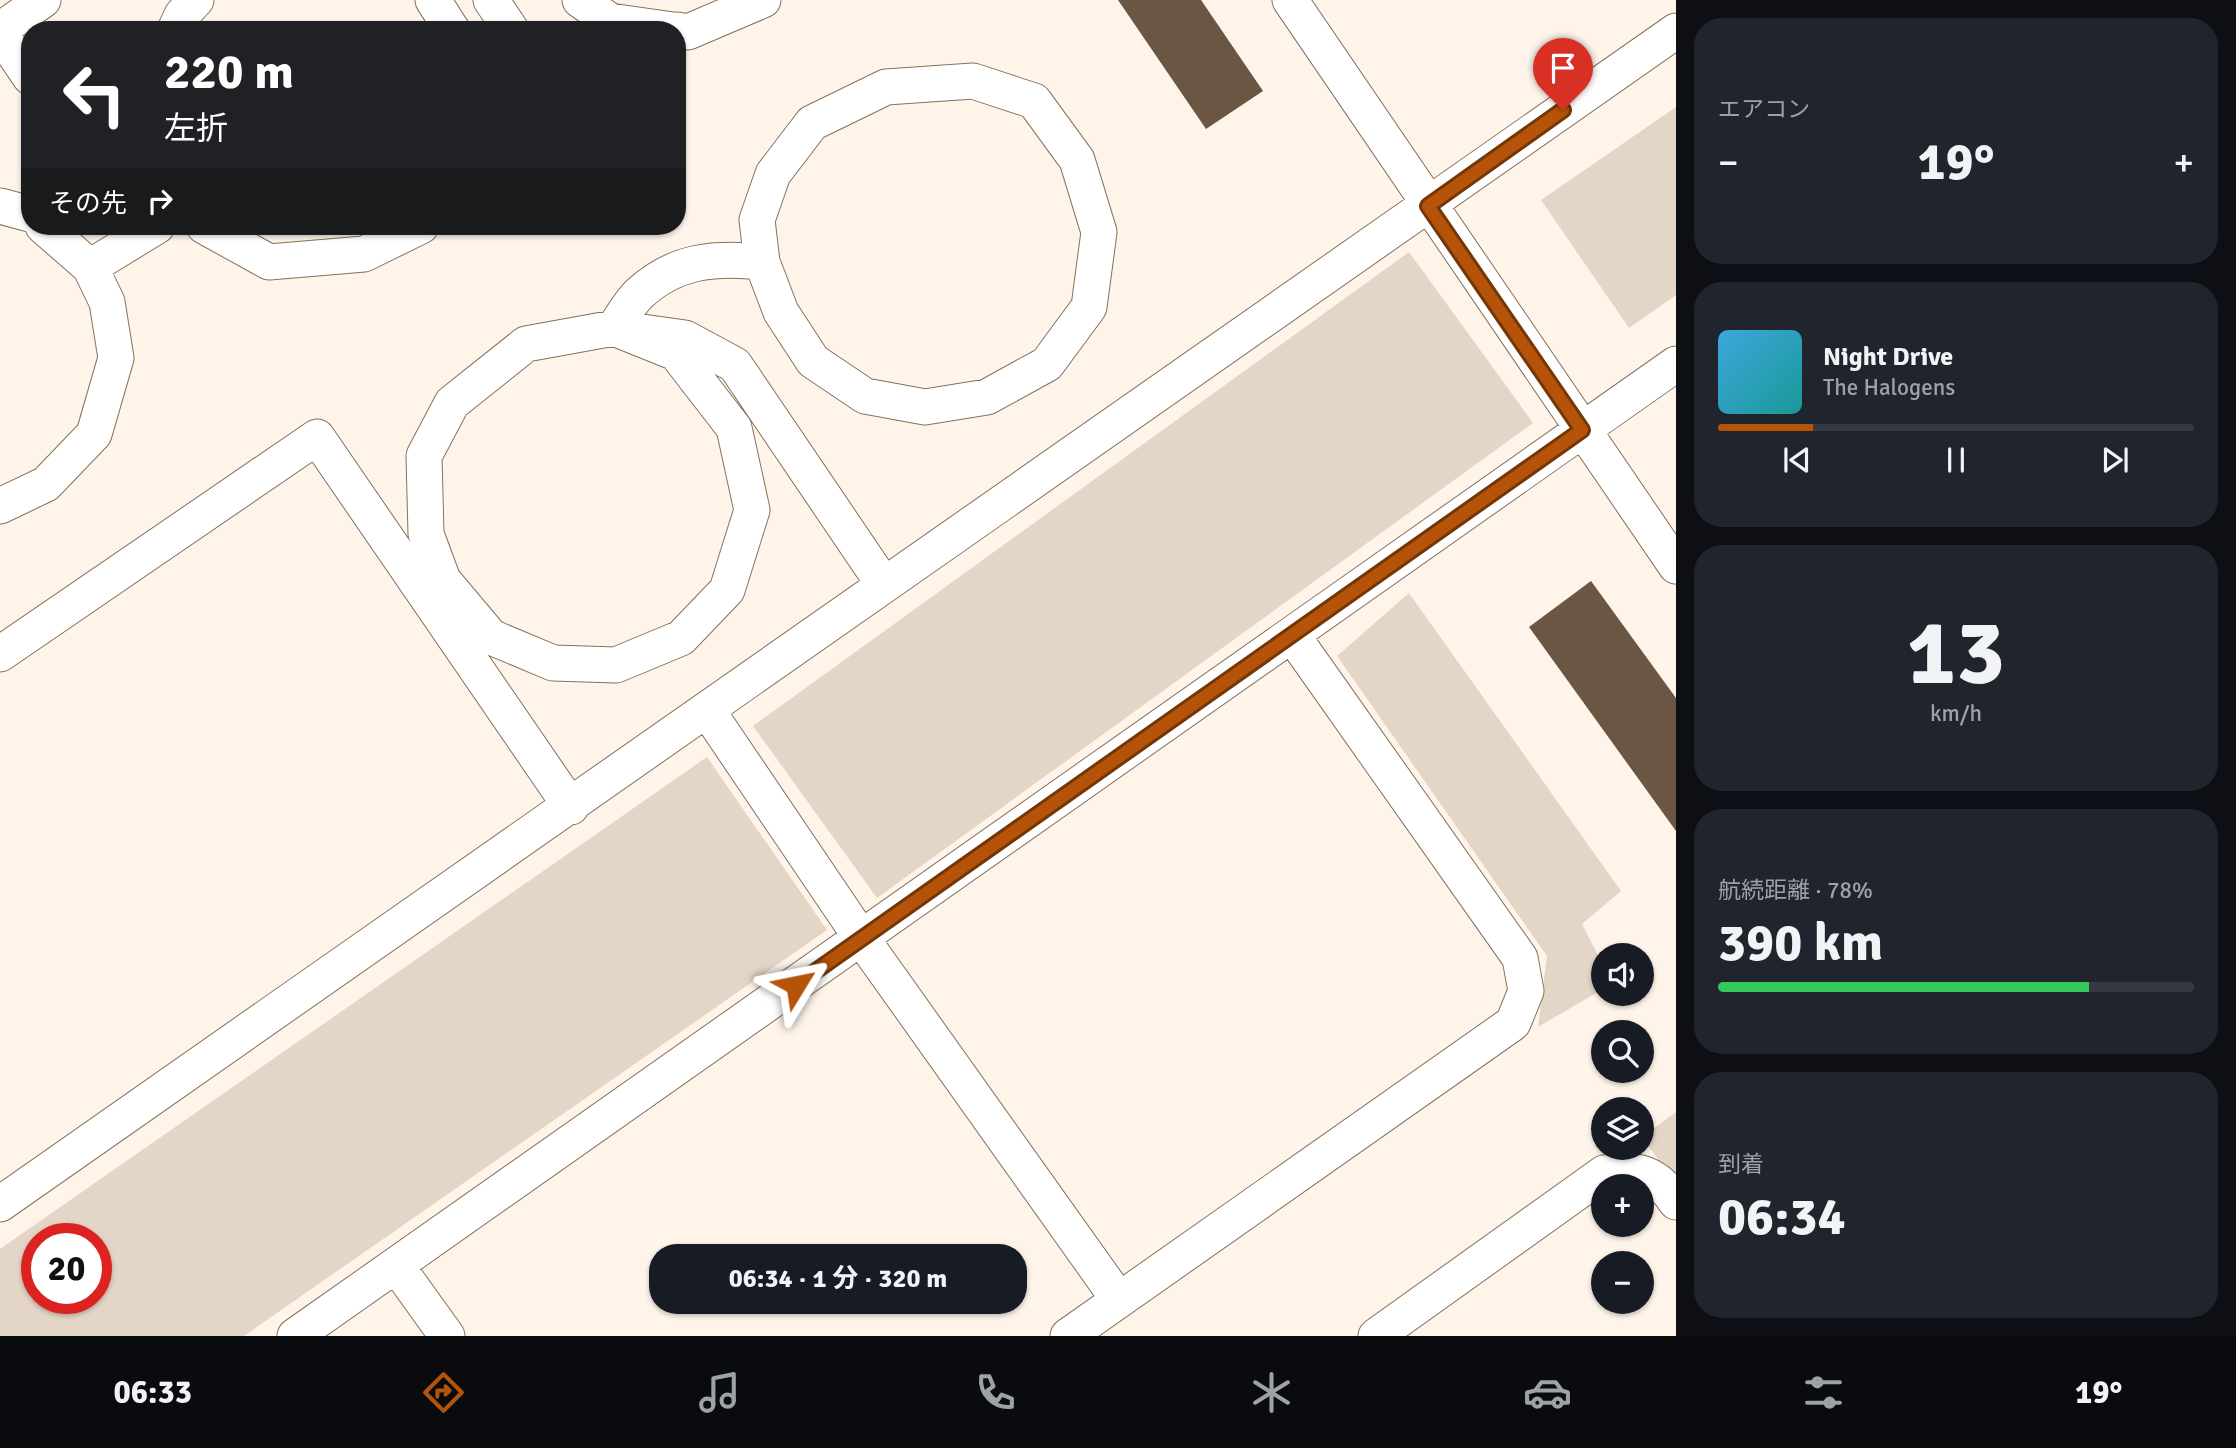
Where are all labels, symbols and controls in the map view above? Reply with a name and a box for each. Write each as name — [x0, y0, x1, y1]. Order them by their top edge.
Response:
pin — [1533, 38, 1593, 110]
text: 220 m — [164, 42, 294, 102]
icon: left — [49, 49, 140, 140]
icon: arrive — [1544, 49, 1582, 87]
text: エアコン — [1718, 95, 1810, 124]
text: 左折 — [164, 109, 228, 148]
text: 19° — [1918, 130, 1994, 194]
text: − — [1718, 139, 1739, 186]
text: + — [2173, 139, 2194, 186]
icon: right — [141, 182, 179, 220]
text: その先 — [49, 188, 127, 220]
text: Night Drive — [1823, 341, 1953, 373]
text: The Halogens — [1823, 373, 1955, 402]
icon: previous — [1778, 441, 1816, 479]
icon: pause — [1937, 441, 1975, 479]
icon: next — [2096, 441, 2134, 479]
text: 13 — [1907, 597, 2005, 710]
text: km/h — [1930, 699, 1982, 728]
text: 航続距離 · 78% — [1718, 876, 1873, 905]
text: 390 km — [1718, 911, 1883, 975]
map controls — [1591, 943, 1654, 1314]
button: sound — [1591, 943, 1654, 1006]
position arrow — [759, 948, 833, 1022]
button: search — [1591, 1020, 1654, 1083]
button: layers — [1591, 1097, 1654, 1160]
text: 到着 — [1718, 1150, 1764, 1179]
button: + — [1591, 1174, 1654, 1237]
text: 06:34 — [1718, 1185, 1846, 1249]
speed limit sign: 20 — [21, 1223, 112, 1314]
button: − — [1591, 1251, 1654, 1314]
text: 06:34 · 1 分 · 320 m — [729, 1263, 947, 1295]
icon: directions — [419, 1368, 468, 1417]
icon: music — [695, 1368, 744, 1417]
icon: phone — [971, 1368, 1020, 1417]
icon: climate — [1247, 1368, 1296, 1417]
icon: car — [1523, 1368, 1572, 1417]
icon: filters — [1799, 1368, 1848, 1417]
text: 06:33 — [114, 1373, 192, 1412]
text: 19° — [2075, 1373, 2122, 1412]

